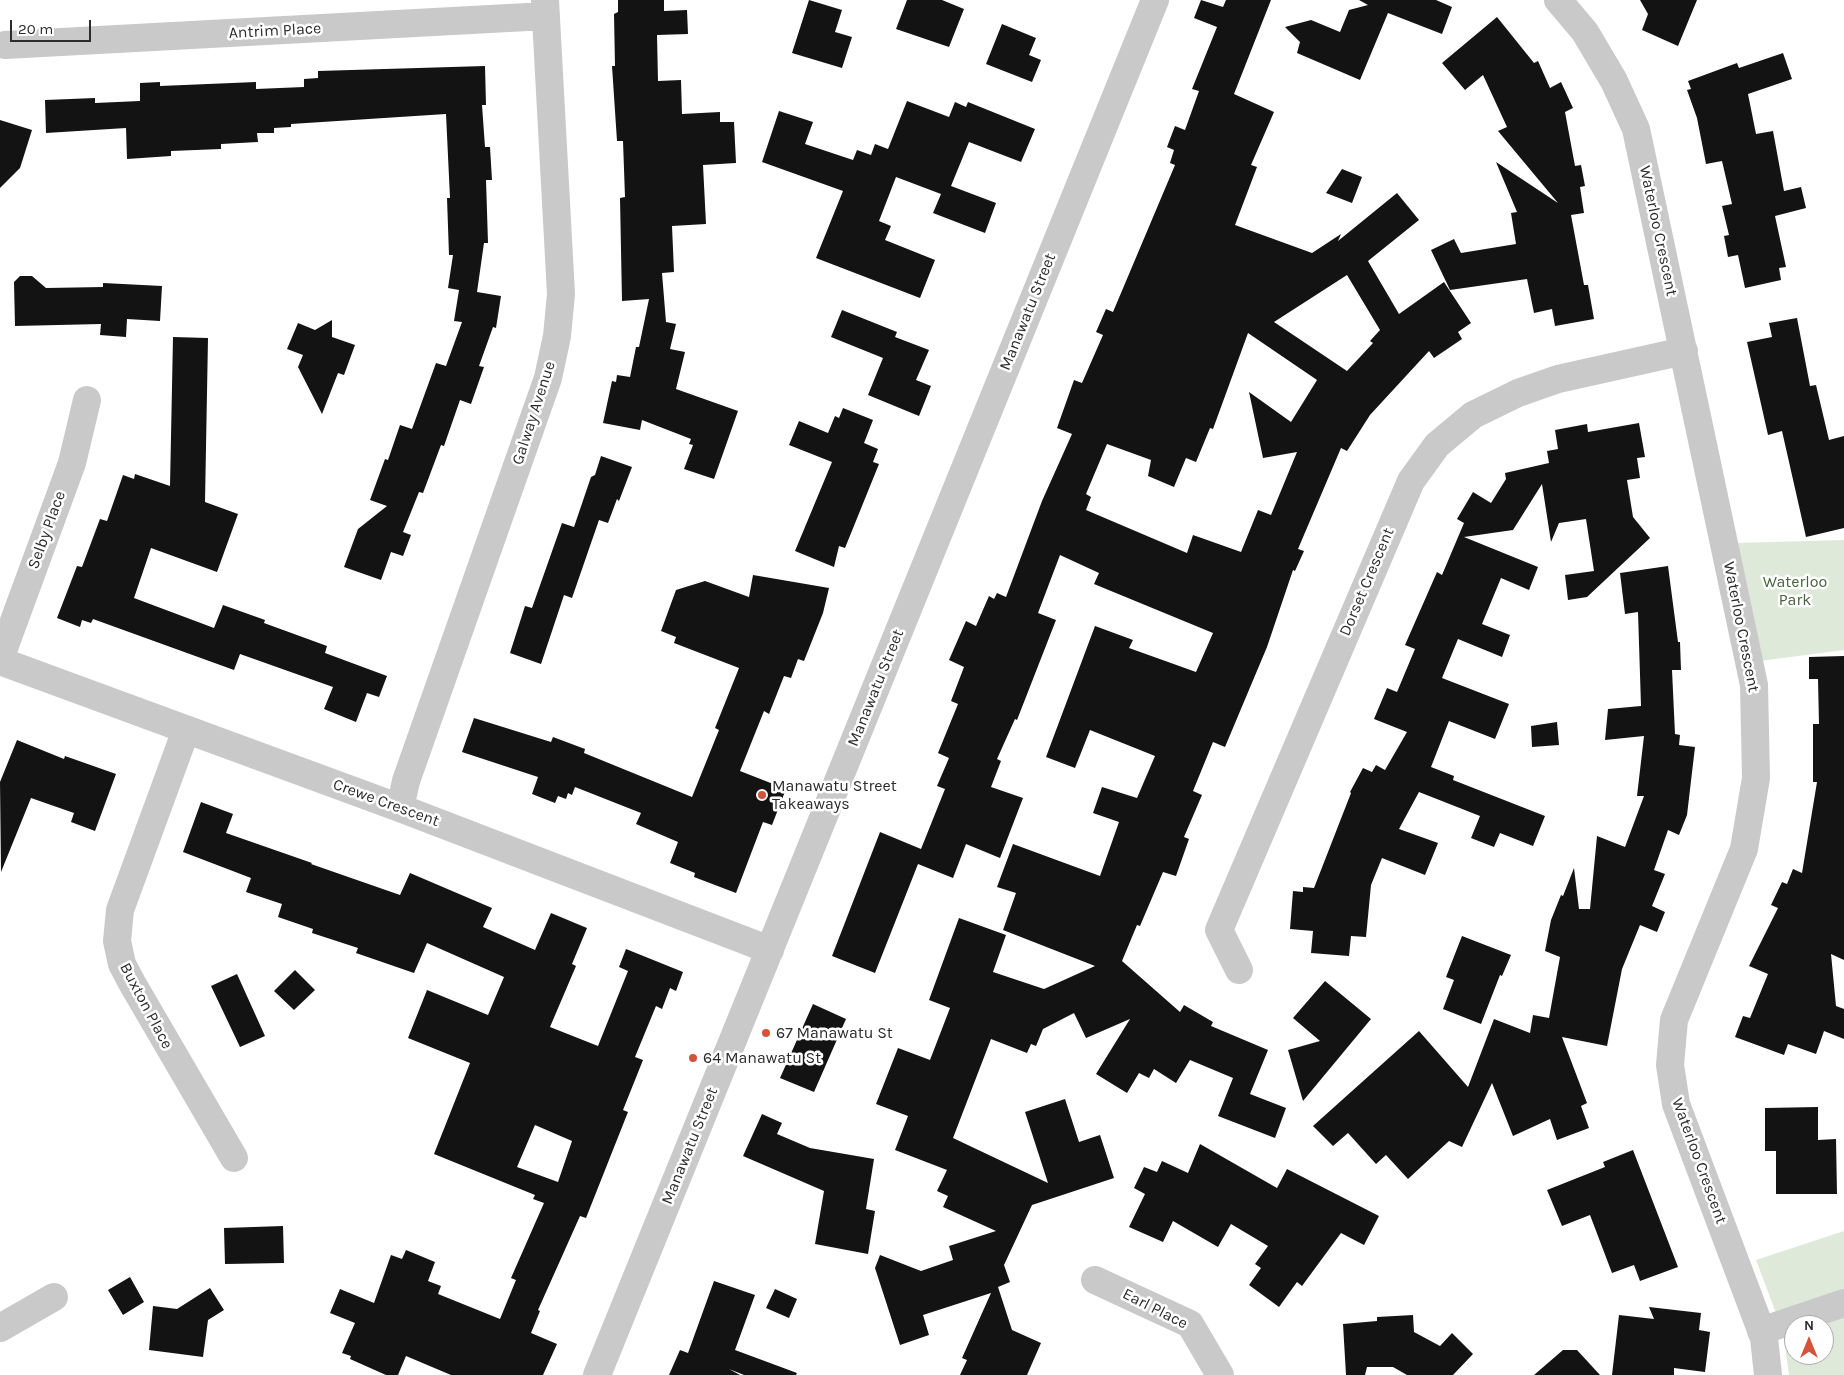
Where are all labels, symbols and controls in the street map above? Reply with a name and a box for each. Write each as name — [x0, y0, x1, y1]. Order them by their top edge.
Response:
scale bar — [12, 10, 94, 42]
street label: Antrim Place — [228, 19, 322, 43]
text: 20 m — [18, 20, 53, 38]
street label: Waterloo Crescent — [1635, 164, 1681, 298]
street label: Manawatu Street — [996, 251, 1060, 373]
street label: Galway Avenue — [508, 359, 560, 467]
street label: Selby Place — [24, 488, 70, 572]
street label: Dorset Crescent — [1336, 525, 1398, 639]
street label: Waterloo Crescent — [1719, 560, 1763, 694]
park label: Waterloo Park — [1763, 572, 1827, 610]
street label: Manawatu Street — [844, 627, 908, 749]
street label: Crewe Crescent — [330, 775, 442, 831]
place label: Manawatu Street Takeaways — [772, 776, 897, 814]
marker: Manawatu Street Takeaways — [756, 789, 768, 801]
street label: Buxton Place — [115, 960, 177, 1052]
place label: 67 Manawatu St — [776, 1023, 893, 1043]
marker: 67 Manawatu St — [760, 1027, 772, 1039]
place label: 64 Manawatu St — [703, 1048, 821, 1068]
marker: 64 Manawatu St — [687, 1052, 699, 1064]
street label: Manawatu Street — [658, 1085, 722, 1207]
street label: Waterloo Crescent — [1667, 1095, 1731, 1227]
street label: Earl Place — [1119, 1284, 1191, 1334]
north arrow — [1784, 1315, 1834, 1365]
text: N — [1804, 1317, 1814, 1334]

